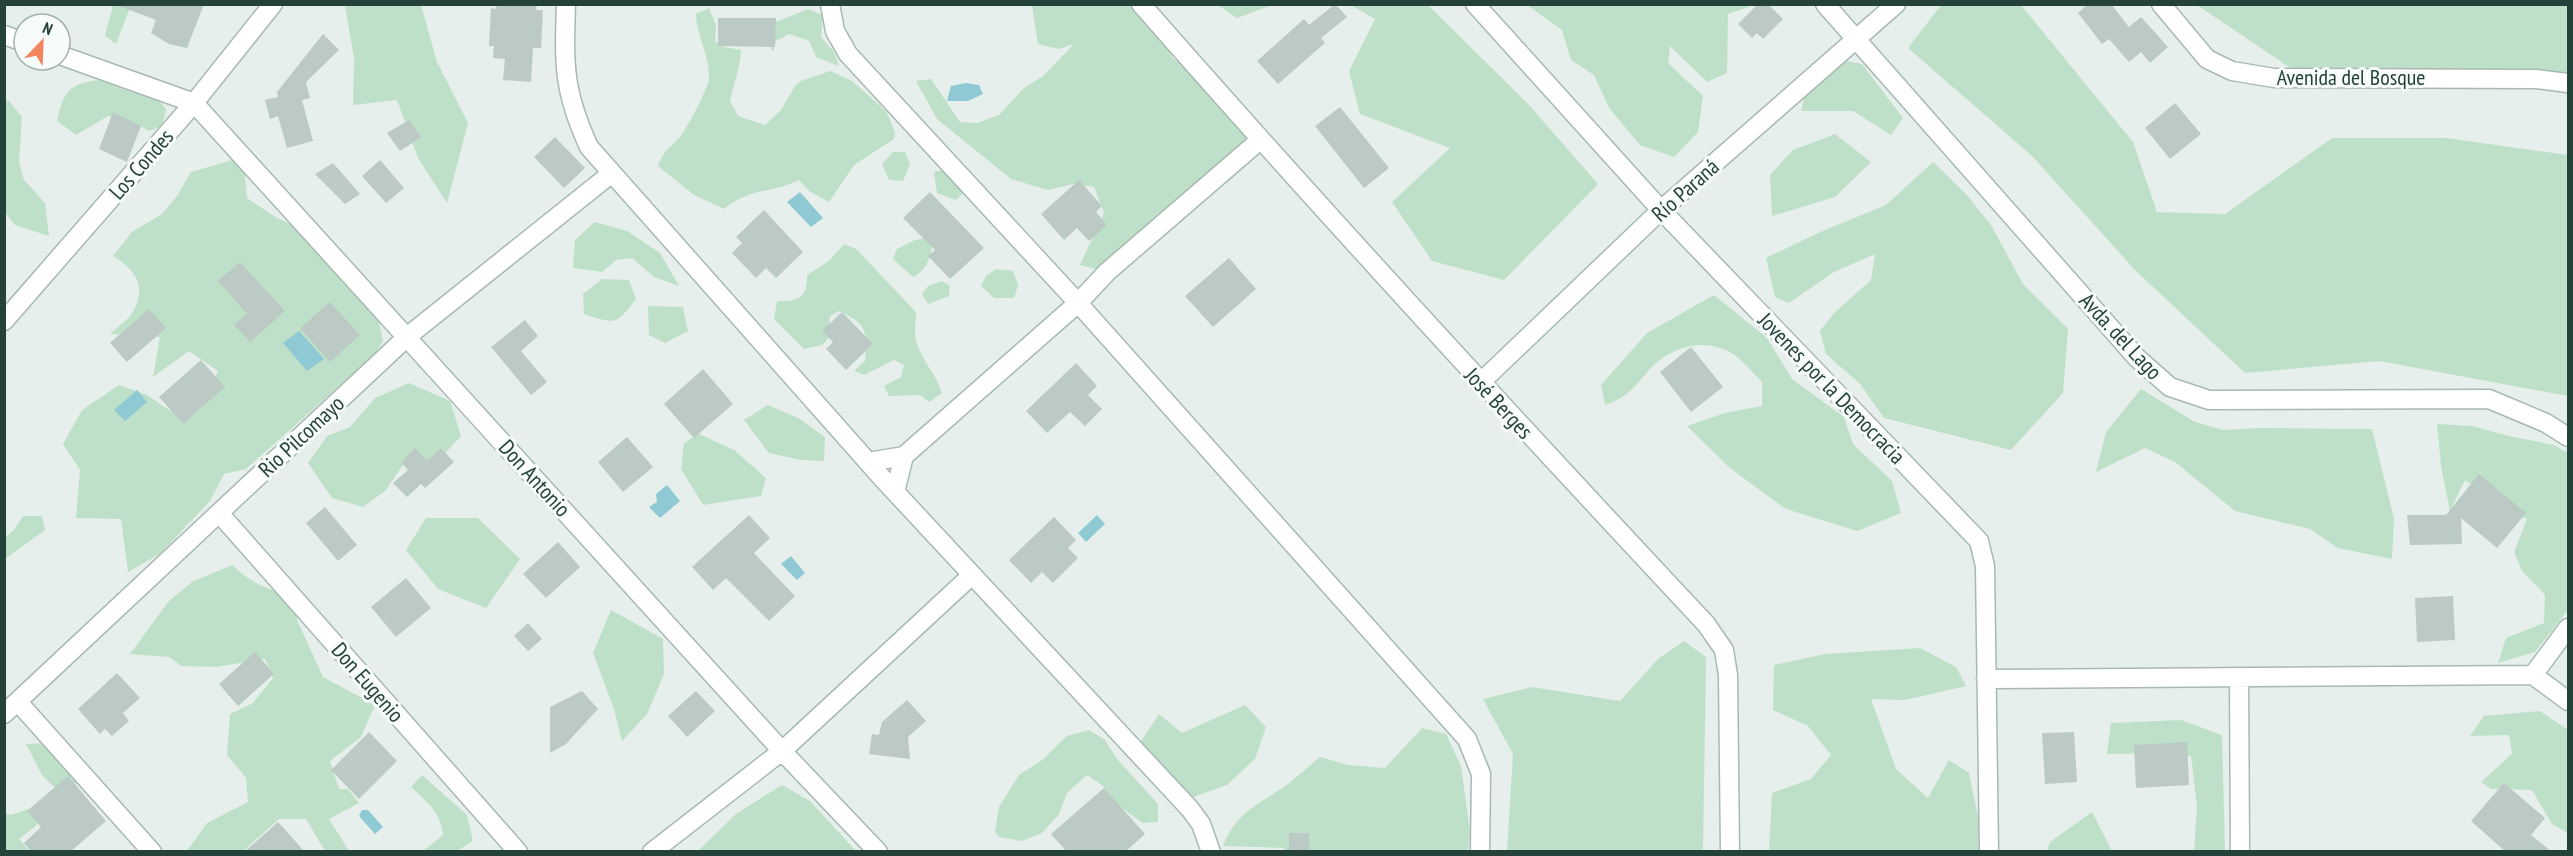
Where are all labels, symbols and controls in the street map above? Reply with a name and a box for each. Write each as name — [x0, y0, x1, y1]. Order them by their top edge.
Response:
north arrow — [12, 12, 72, 72]
text: N — [40, 17, 56, 39]
street label: Avenida del Bosque — [2277, 63, 2425, 91]
street label: Los Condes — [103, 123, 179, 205]
street label: Río Paraná — [1646, 153, 1724, 227]
street label: Avda. del Lago — [2074, 287, 2168, 385]
street label: Jovenes por la Democracia — [1752, 306, 1912, 470]
street label: José Berges — [1458, 361, 1539, 445]
street label: Rio Pilcomayo — [252, 389, 350, 483]
street label: Don Antonio — [493, 434, 577, 522]
street label: Don Eugenio — [326, 636, 410, 728]

